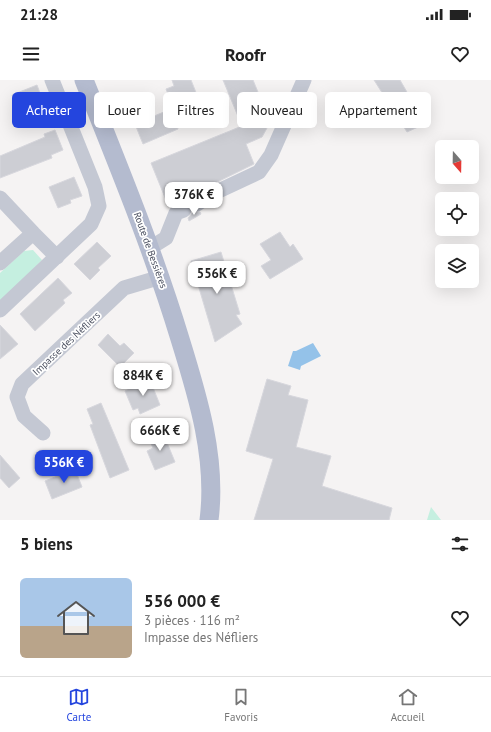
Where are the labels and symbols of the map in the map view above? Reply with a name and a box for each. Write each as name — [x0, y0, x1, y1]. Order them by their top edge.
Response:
north arrow — [435, 140, 479, 184]
pin: 376K € — [161, 182, 227, 216]
street label: Route de Bessières — [131, 210, 170, 290]
pin: 556K € — [184, 261, 250, 295]
street label: Impasse des Néfliers — [30, 309, 103, 378]
pin: 884K € — [110, 363, 176, 397]
pin: 666K € — [127, 418, 193, 452]
pin: 556K € — [31, 450, 97, 484]

